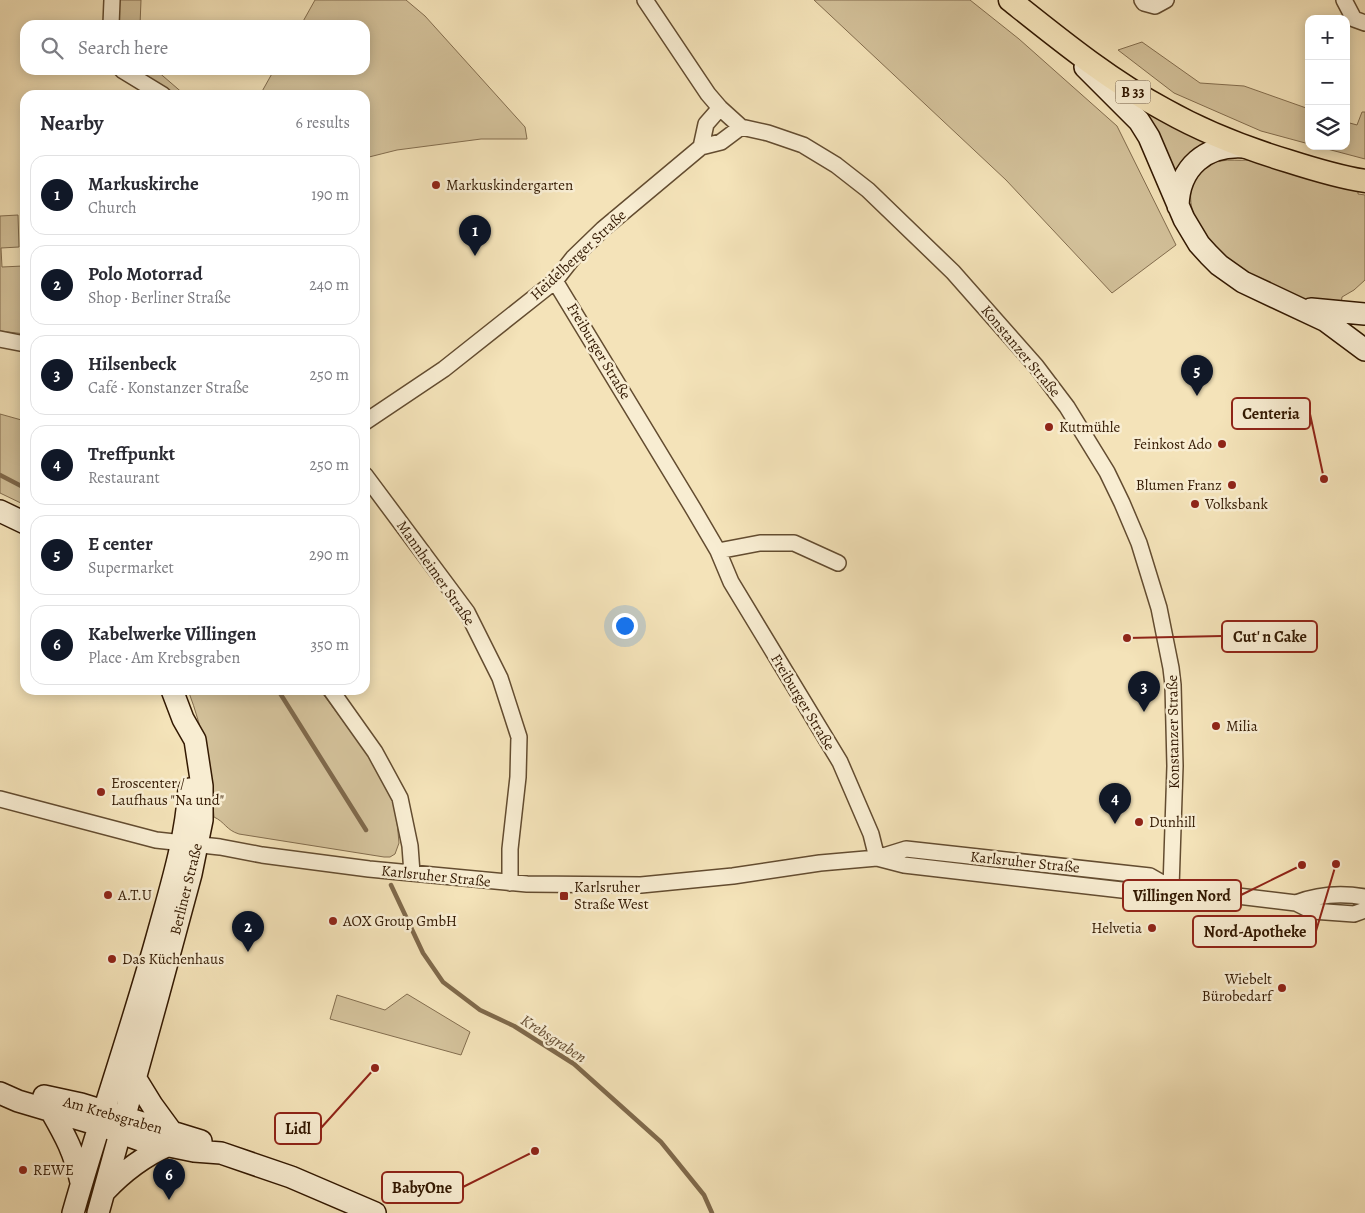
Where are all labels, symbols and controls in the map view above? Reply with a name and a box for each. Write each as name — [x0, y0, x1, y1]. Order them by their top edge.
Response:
map controls — [1305, 15, 1350, 150]
button: + — [1305, 15, 1350, 60]
search box — [20, 20, 370, 75]
icon: search — [38, 34, 66, 62]
text: Search here — [78, 35, 168, 61]
button: − — [1305, 60, 1350, 105]
road number: B 33 — [1116, 80, 1150, 104]
button: layers — [1305, 105, 1350, 150]
text: Nearby — [40, 109, 103, 137]
text: 6 results — [296, 112, 350, 134]
text: Markuskirche — [88, 171, 199, 197]
place label: Markuskindergarten — [446, 175, 573, 195]
marker: Markuskindergarten — [430, 179, 442, 191]
text: 1 — [54, 184, 60, 206]
text: 190 m — [311, 184, 349, 206]
text: Church — [88, 197, 137, 219]
street label: Heidelberger Straße — [526, 205, 631, 305]
pin: 1 — [459, 215, 491, 256]
text: Polo Motorrad — [88, 261, 203, 287]
text: 2 — [53, 274, 61, 296]
text: 240 m — [309, 274, 349, 296]
text: Shop · Berliner Straße — [88, 287, 231, 309]
street label: Freiburger Straße — [562, 299, 636, 403]
street label: Konstanzer Straße — [977, 301, 1066, 401]
text: Hilsenbeck — [88, 351, 176, 377]
pin: 5 — [1181, 355, 1213, 396]
text: 3 — [54, 364, 60, 386]
text: 250 m — [310, 364, 349, 386]
text: Café · Konstanzer Straße — [88, 377, 249, 399]
callout: Centeria — [1232, 398, 1310, 429]
text: Centeria — [1242, 403, 1300, 425]
place label: Kutmühle — [1059, 417, 1120, 437]
marker: Kutmühle — [1043, 421, 1055, 433]
place label: Feinkost Ado — [1133, 434, 1212, 454]
marker: Feinkost Ado — [1216, 438, 1228, 450]
text: Treffpunkt — [88, 441, 175, 467]
text: 4 — [53, 454, 61, 476]
text: 250 m — [310, 454, 349, 476]
text: Restaurant — [88, 467, 160, 489]
place label: Blumen Franz — [1136, 475, 1222, 495]
marker: Blumen Franz — [1226, 479, 1238, 491]
place label: Volksbank — [1204, 494, 1268, 514]
marker: Volksbank — [1189, 498, 1201, 510]
street label: Mannheimer Straße — [392, 517, 480, 630]
text: E center — [88, 531, 153, 557]
text: 5 — [54, 544, 60, 566]
text: 290 m — [309, 544, 349, 566]
text: Supermarket — [88, 557, 174, 579]
your location — [612, 613, 638, 639]
text: Kabelwerke Villingen — [88, 621, 256, 647]
callout: Cut' n Cake — [1222, 621, 1317, 652]
text: Cut' n Cake — [1233, 626, 1307, 648]
text: 6 — [53, 634, 61, 656]
text: 350 m — [310, 634, 349, 656]
text: Place · Am Krebsgraben — [88, 647, 240, 669]
street label: Freiburger Straße — [766, 650, 840, 754]
pin: 3 — [1128, 671, 1160, 712]
street label: Konstanzer Straße — [1162, 674, 1184, 789]
place label: Milia — [1226, 716, 1258, 736]
marker: Milia — [1210, 720, 1222, 732]
place label: Eroscenter / Laufhaus "Na und" — [111, 773, 224, 810]
pin: 4 — [1099, 783, 1131, 824]
marker: Eroscenter / Laufhaus "Na und" — [95, 786, 107, 798]
place label: Dunhill — [1149, 812, 1196, 832]
marker: Dunhill — [1133, 816, 1145, 828]
street label: Berliner Straße — [165, 841, 207, 937]
street label: Karlsruher Straße — [969, 846, 1081, 878]
street label: Karlsruher Straße — [380, 860, 492, 892]
place label: Karlsruher Straße West — [574, 877, 649, 914]
callout: Villingen Nord — [1123, 880, 1241, 911]
place label: A.T.U — [117, 885, 152, 905]
text: Villingen Nord — [1132, 885, 1231, 907]
marker: A.T.U — [102, 889, 114, 901]
marker: Karlsruher Straße West — [558, 890, 570, 902]
pin: 2 — [232, 911, 264, 952]
place label: AOX Group GmbH — [342, 911, 457, 931]
marker: AOX Group GmbH — [327, 915, 339, 927]
callout: Nord-Apotheke — [1193, 916, 1316, 947]
place label: Helvetia — [1091, 918, 1142, 938]
text: Nord-Apotheke — [1204, 921, 1306, 943]
marker: Helvetia — [1146, 922, 1158, 934]
place label: Das Küchenhaus — [122, 949, 224, 969]
marker: Das Küchenhaus — [106, 953, 118, 965]
place label: Wiebelt Bürobedarf — [1202, 969, 1274, 1006]
marker: Wiebelt Bürobedarf — [1276, 982, 1288, 994]
water label: Krebsgraben — [516, 1009, 591, 1068]
street label: Am Krebsgraben — [60, 1091, 165, 1139]
callout: Lidl — [275, 1113, 321, 1144]
text: Lidl — [285, 1118, 312, 1140]
pin: 6 — [153, 1159, 185, 1200]
place label: REWE — [33, 1160, 74, 1180]
marker: REWE — [17, 1164, 29, 1176]
callout: BabyOne — [382, 1172, 463, 1203]
text: BabyOne — [392, 1177, 452, 1199]

